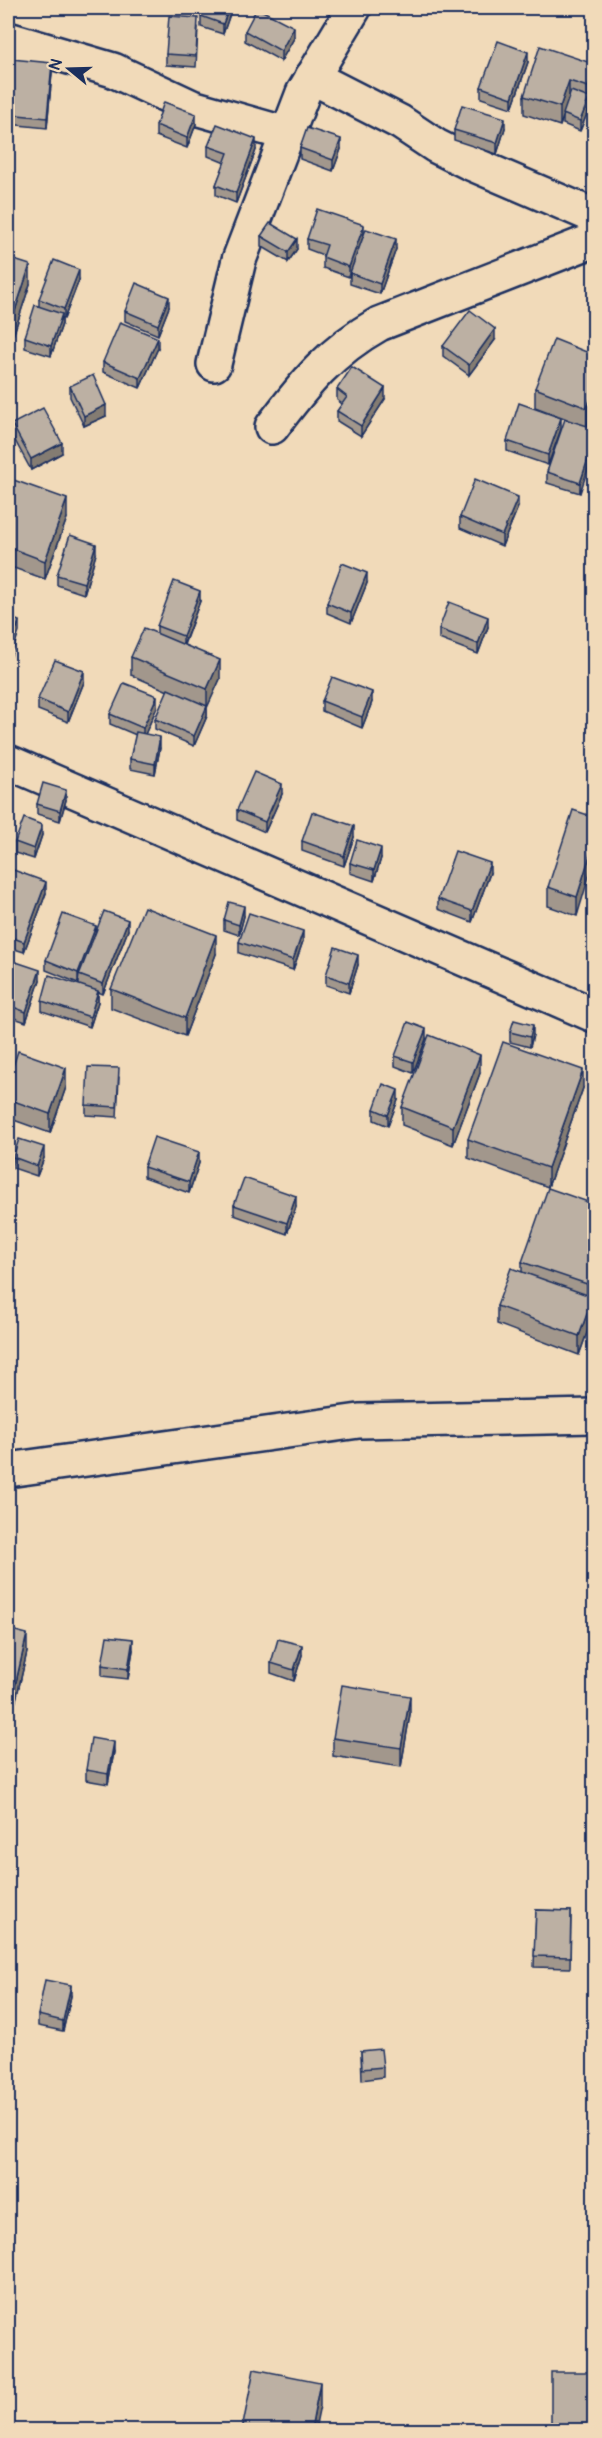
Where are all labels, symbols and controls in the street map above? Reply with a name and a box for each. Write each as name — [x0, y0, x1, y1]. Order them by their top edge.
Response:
north arrow — [39, 39, 99, 99]
text: N — [45, 56, 67, 73]

